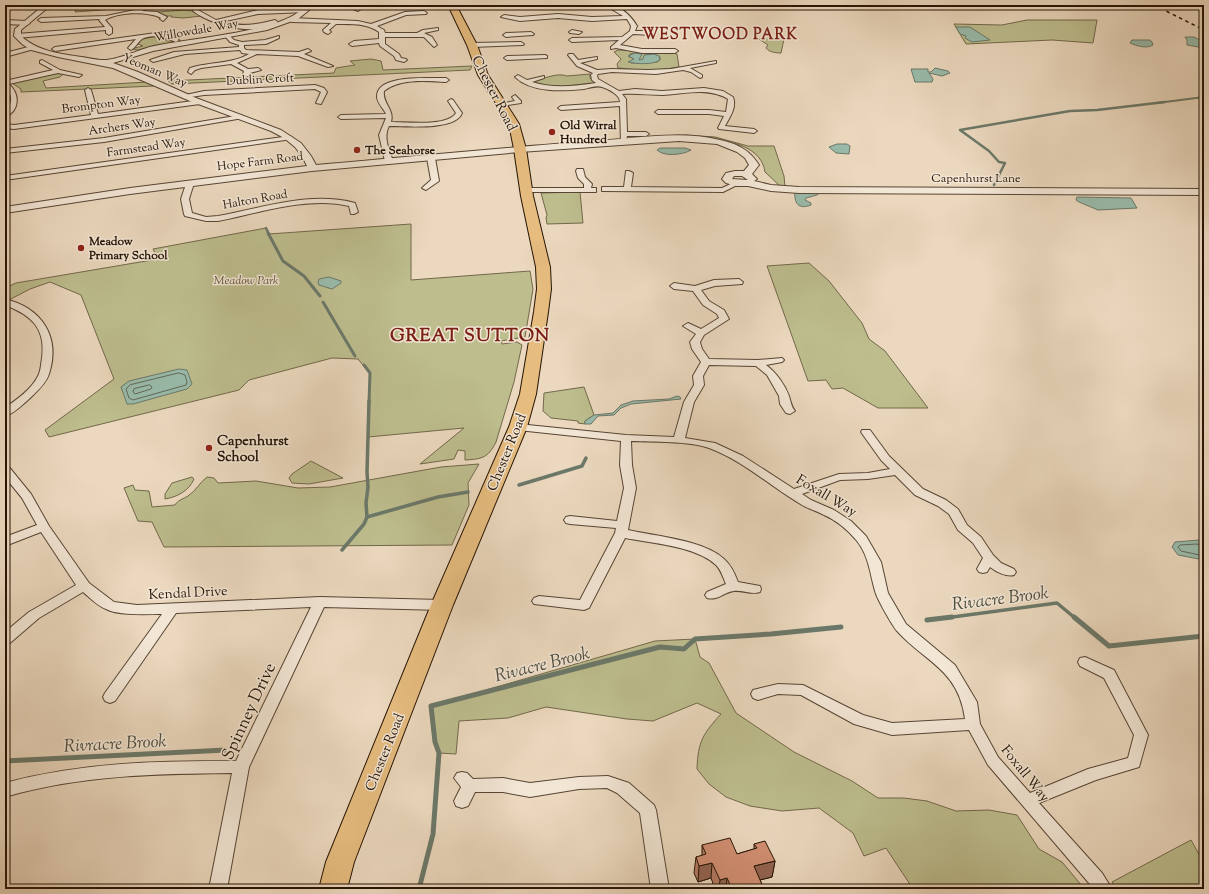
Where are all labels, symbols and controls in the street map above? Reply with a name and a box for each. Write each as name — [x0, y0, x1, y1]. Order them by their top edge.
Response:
street label: Willowdale Way — [153, 15, 240, 47]
district label: WESTWOOD PARK — [642, 25, 798, 46]
street label: Yeoman Way — [120, 49, 190, 93]
street label: Chester Road — [466, 53, 521, 135]
street label: Dublin Croft — [226, 69, 294, 91]
street label: Brompton Way — [61, 91, 142, 119]
street label: Archers Way — [87, 113, 157, 141]
place label: Old Wirral Hundred — [559, 117, 617, 149]
marker: Old Wirral Hundred — [547, 127, 557, 137]
street label: Farmstead Way — [106, 134, 187, 162]
place label: The Seahorse — [364, 142, 435, 160]
marker: The Seahorse — [352, 145, 362, 155]
street label: Hope Farm Road — [216, 148, 304, 176]
street label: Capenhurst Lane — [931, 170, 1021, 188]
street label: Halton Road — [221, 185, 289, 215]
place label: Meadow Primary School — [88, 233, 168, 265]
marker: Meadow Primary School — [76, 243, 86, 253]
park label: Meadow Park — [213, 272, 279, 290]
district label: GREAT SUTTON — [390, 324, 550, 350]
street label: Chester Road — [483, 411, 533, 495]
place label: Capenhurst School — [217, 432, 289, 468]
marker: Capenhurst School — [204, 443, 214, 453]
street label: Foxall Way — [792, 471, 860, 523]
water label: Rivacre Brook — [950, 581, 1050, 619]
street label: Kendal Drive — [148, 582, 228, 606]
water label: Rivacre Brook — [492, 642, 593, 690]
street label: Spinney Drive — [217, 659, 283, 764]
street label: Chester Road — [361, 711, 411, 795]
water label: Rivracre Brook — [63, 729, 167, 761]
street label: Foxall Way — [995, 742, 1054, 807]

